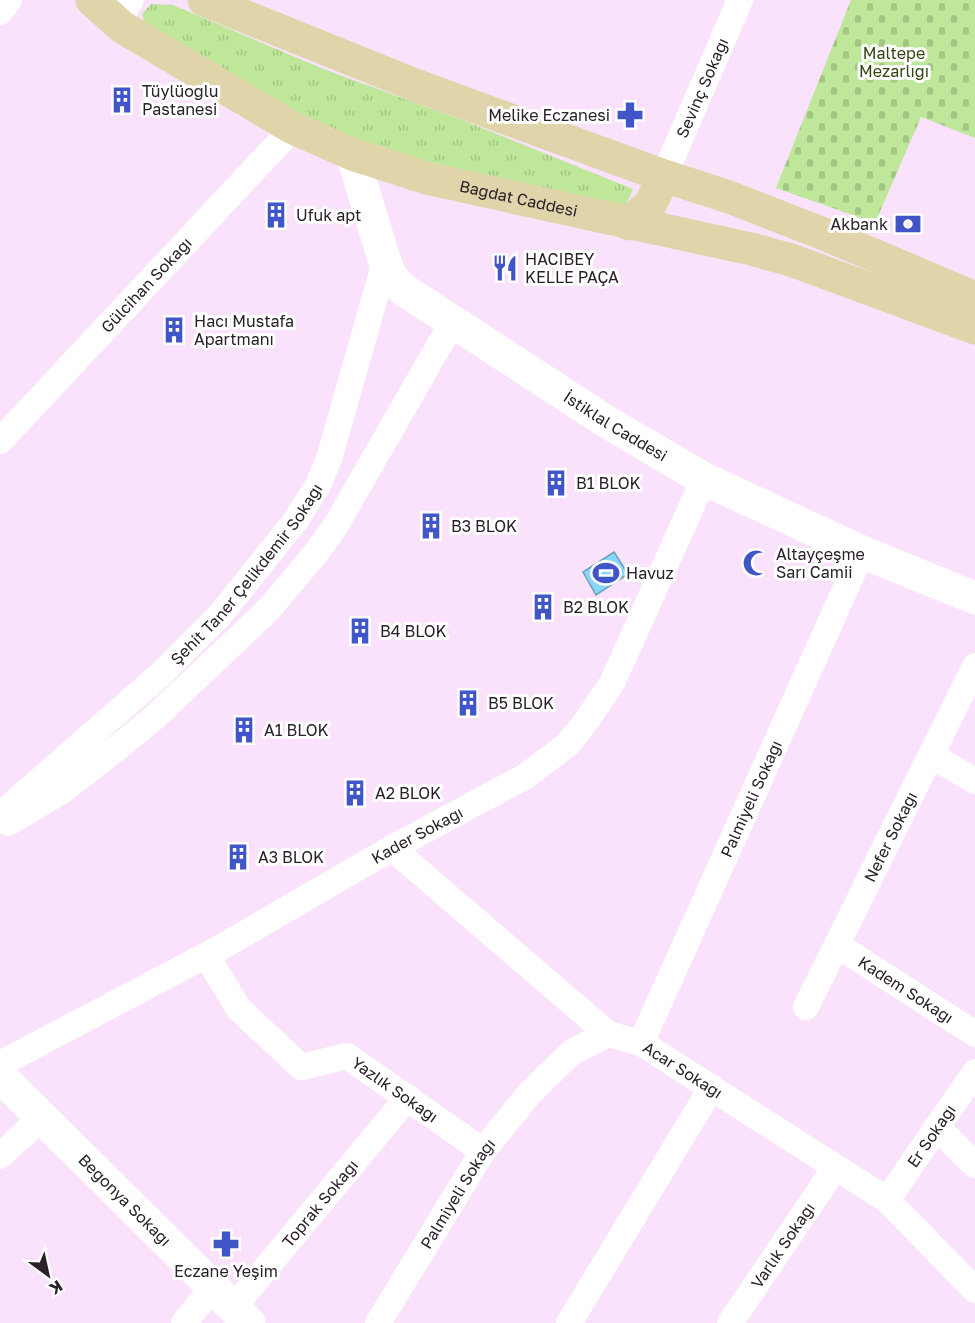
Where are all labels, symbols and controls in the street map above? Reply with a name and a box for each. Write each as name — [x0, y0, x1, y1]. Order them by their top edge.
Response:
street label: Sevinç Sokağı — [672, 35, 732, 141]
park label: Maltepe Mezarlığı — [859, 43, 929, 81]
place label: Tüylüoğlu Pastanesi — [142, 81, 218, 119]
building icon: Tüylüoğlu Pastanesi — [107, 85, 137, 115]
pharmacy icon: Melike Eczanesi — [615, 100, 645, 130]
place label: Melike Eczanesi — [488, 105, 610, 125]
street label: Bağdat Caddesi — [458, 176, 580, 221]
building icon: Ufuk apt — [261, 200, 291, 230]
place label: Ufuk apt — [296, 205, 362, 225]
bank icon: Akbank — [893, 209, 923, 239]
place label: Akbank — [830, 214, 888, 234]
street label: Gülcihan Sokağı — [97, 233, 196, 337]
place label: HACIBEY KELLE PAÇA — [525, 249, 619, 287]
restaurant icon: HACIBEY KELLE PAÇA — [490, 253, 520, 283]
place label: Hacı Mustafa Apartmanı — [194, 311, 294, 349]
building icon: Hacı Mustafa Apartmanı — [159, 315, 189, 345]
street label: İstiklal Caddesi — [560, 386, 671, 465]
building icon: B1 BLOK — [541, 468, 571, 498]
place label: B1 BLOK — [576, 473, 641, 493]
street label: Şehit Taner Çelikdemir Sokağı — [166, 480, 327, 669]
building icon: B3 BLOK — [416, 511, 446, 541]
place label: B3 BLOK — [451, 516, 517, 536]
place label: Altayçeşme Sarı Camii — [776, 544, 865, 582]
mosque icon: Altayçeşme Sarı Camii — [741, 548, 771, 578]
sports icon: Havuz — [591, 558, 621, 588]
place label: Havuz — [626, 563, 674, 583]
building icon: B2 BLOK — [528, 592, 558, 622]
place label: B2 BLOK — [563, 597, 629, 617]
building icon: B4 BLOK — [345, 616, 375, 646]
place label: B4 BLOK — [380, 621, 447, 641]
building icon: B5 BLOK — [453, 688, 483, 718]
place label: B5 BLOK — [488, 693, 554, 713]
building icon: A1 BLOK — [229, 715, 259, 745]
place label: A1 BLOK — [264, 720, 329, 740]
street label: Palmiyeli Sokağı — [716, 737, 786, 860]
building icon: A2 BLOK — [340, 778, 370, 808]
place label: A2 BLOK — [375, 783, 441, 803]
street label: Nefer Sokağı — [860, 788, 921, 885]
street label: Kader Sokağı — [368, 802, 466, 868]
building icon: A3 BLOK — [223, 842, 253, 872]
place label: A3 BLOK — [258, 847, 324, 867]
street label: Kadem Sokağı — [855, 951, 957, 1027]
street label: Acar Sokağı — [639, 1037, 726, 1103]
street label: Yazlık Sokağı — [348, 1053, 442, 1127]
street label: Er Sokağı — [903, 1100, 960, 1171]
street label: Palmiyeli Sokağı — [416, 1134, 499, 1252]
street label: Begonya Sokağı — [74, 1150, 175, 1250]
street label: Toprak Sokağı — [278, 1155, 362, 1251]
street label: Varlık Sokağı — [747, 1198, 819, 1292]
pharmacy icon: Eczane Yeşim — [211, 1229, 241, 1259]
north arrow — [18, 1245, 78, 1305]
place label: Eczane Yeşim — [174, 1261, 278, 1281]
text: K — [46, 1276, 66, 1299]

